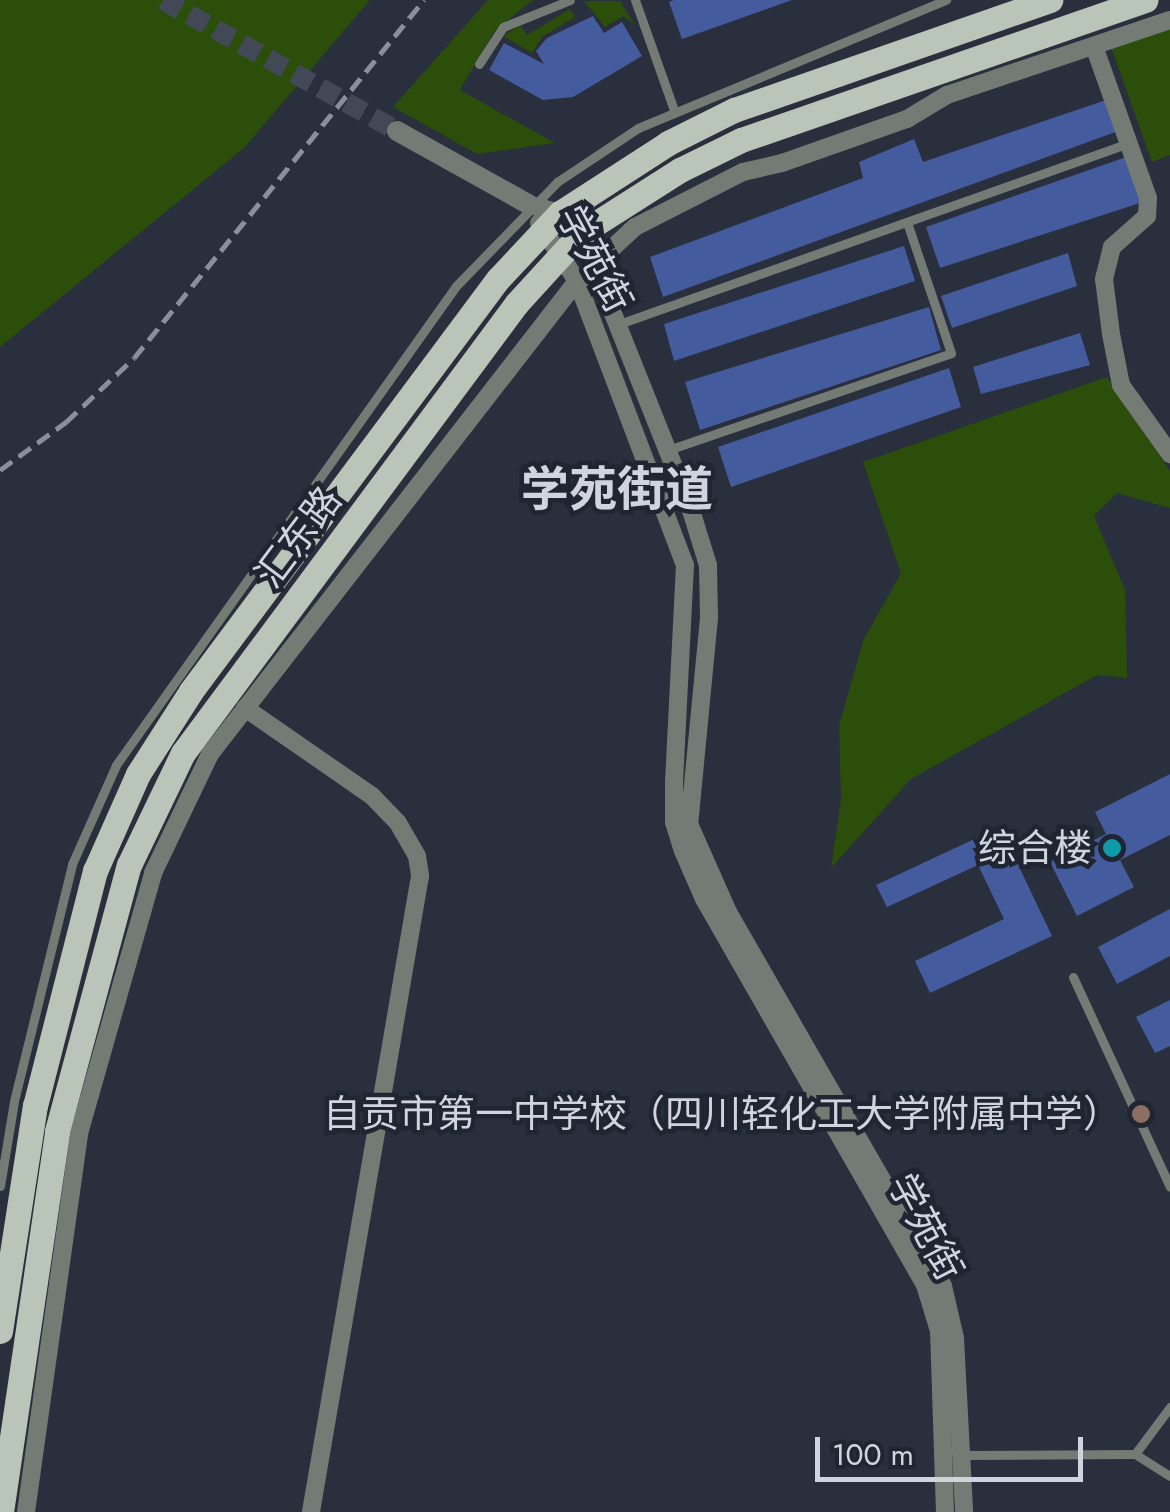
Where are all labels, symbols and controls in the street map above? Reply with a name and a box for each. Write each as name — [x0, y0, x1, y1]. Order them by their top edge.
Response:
street label: 学苑街 — [548, 198, 642, 320]
district label: 学苑街道 — [521, 461, 713, 519]
street label: 汇东路 — [245, 478, 351, 596]
place label: 综合楼 — [978, 825, 1092, 871]
marker: 综合楼 — [1101, 837, 1123, 859]
place label: 自贡市第一中学校（四川轻化工大学附属中学） — [323, 1091, 1121, 1137]
marker: 自贡市第一中学校（四川轻化工大学附属中学） — [1130, 1103, 1152, 1125]
street label: 学苑街 — [879, 1166, 973, 1288]
scale bar — [820, 1417, 1088, 1479]
text: 100 m — [832, 1433, 914, 1476]

